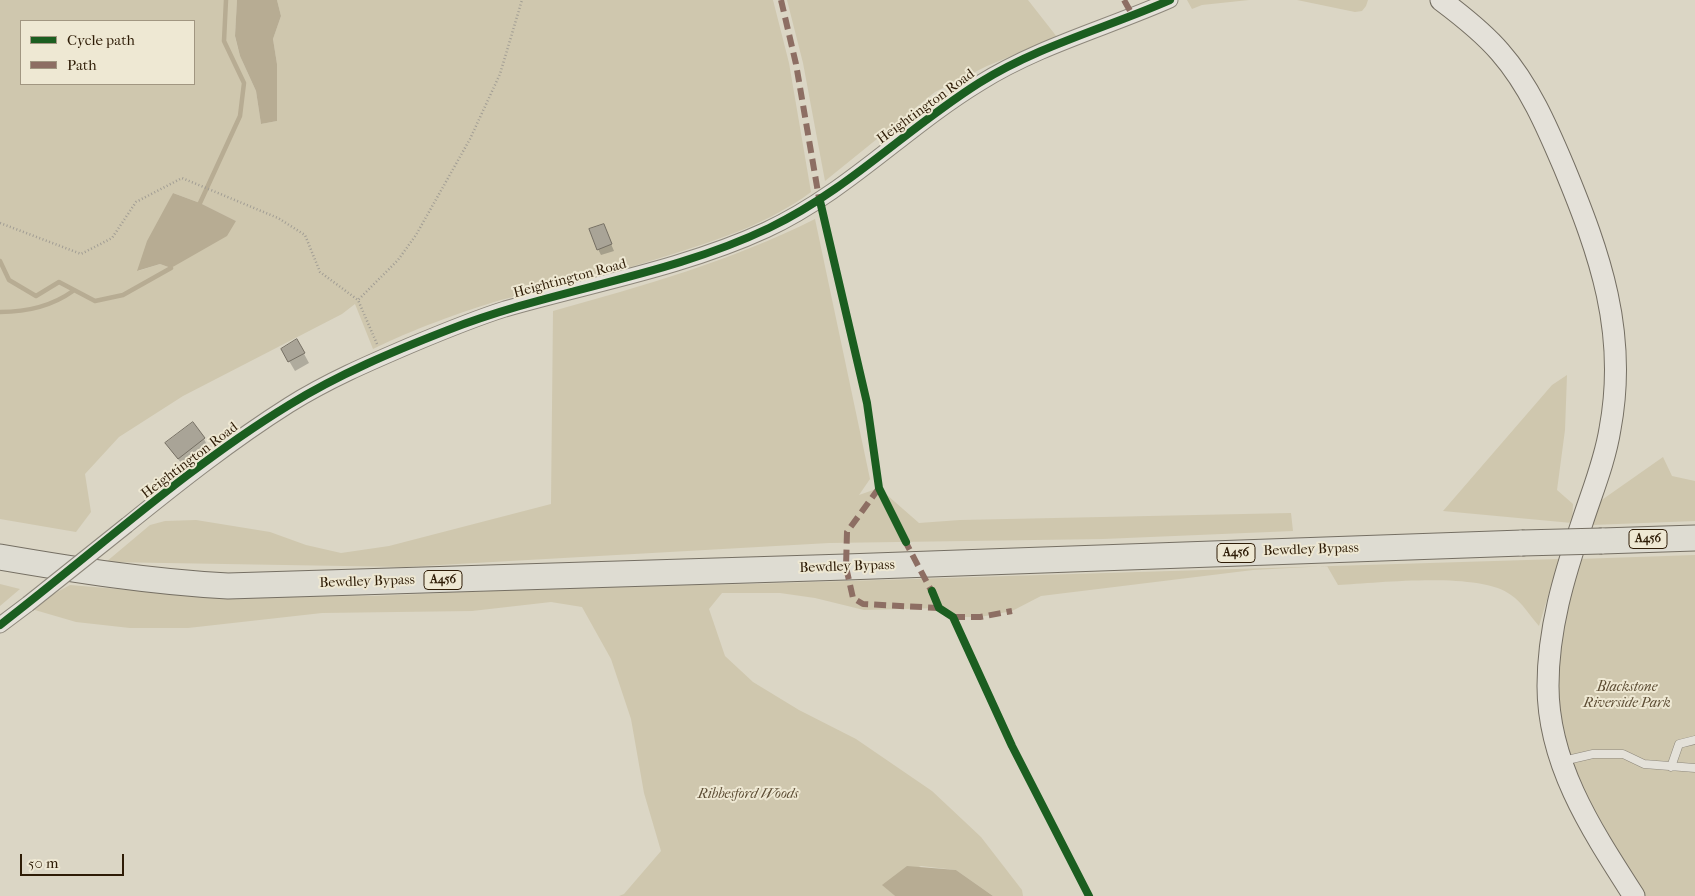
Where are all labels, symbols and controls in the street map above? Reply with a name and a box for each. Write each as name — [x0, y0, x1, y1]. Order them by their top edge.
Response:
legend — [20, 20, 195, 85]
text: Cycle path — [67, 31, 135, 49]
text: Path — [67, 56, 97, 74]
street label: Heightington Road — [874, 66, 978, 148]
street label: Heightington Road — [512, 256, 628, 302]
street label: Heightington Road — [138, 419, 242, 503]
road number: A456 — [1629, 530, 1667, 548]
street label: Bewdley Bypass — [1263, 540, 1359, 560]
road number: A456 — [1217, 544, 1255, 562]
street label: Bewdley Bypass — [799, 557, 895, 577]
road number: A456 — [424, 570, 462, 590]
street label: Bewdley Bypass — [319, 572, 415, 592]
park label: Blackstone Riverside Park — [1583, 680, 1671, 712]
park label: Ribbesford Woods — [698, 787, 798, 803]
scale bar — [22, 844, 126, 876]
text: 50 m — [28, 854, 58, 872]

